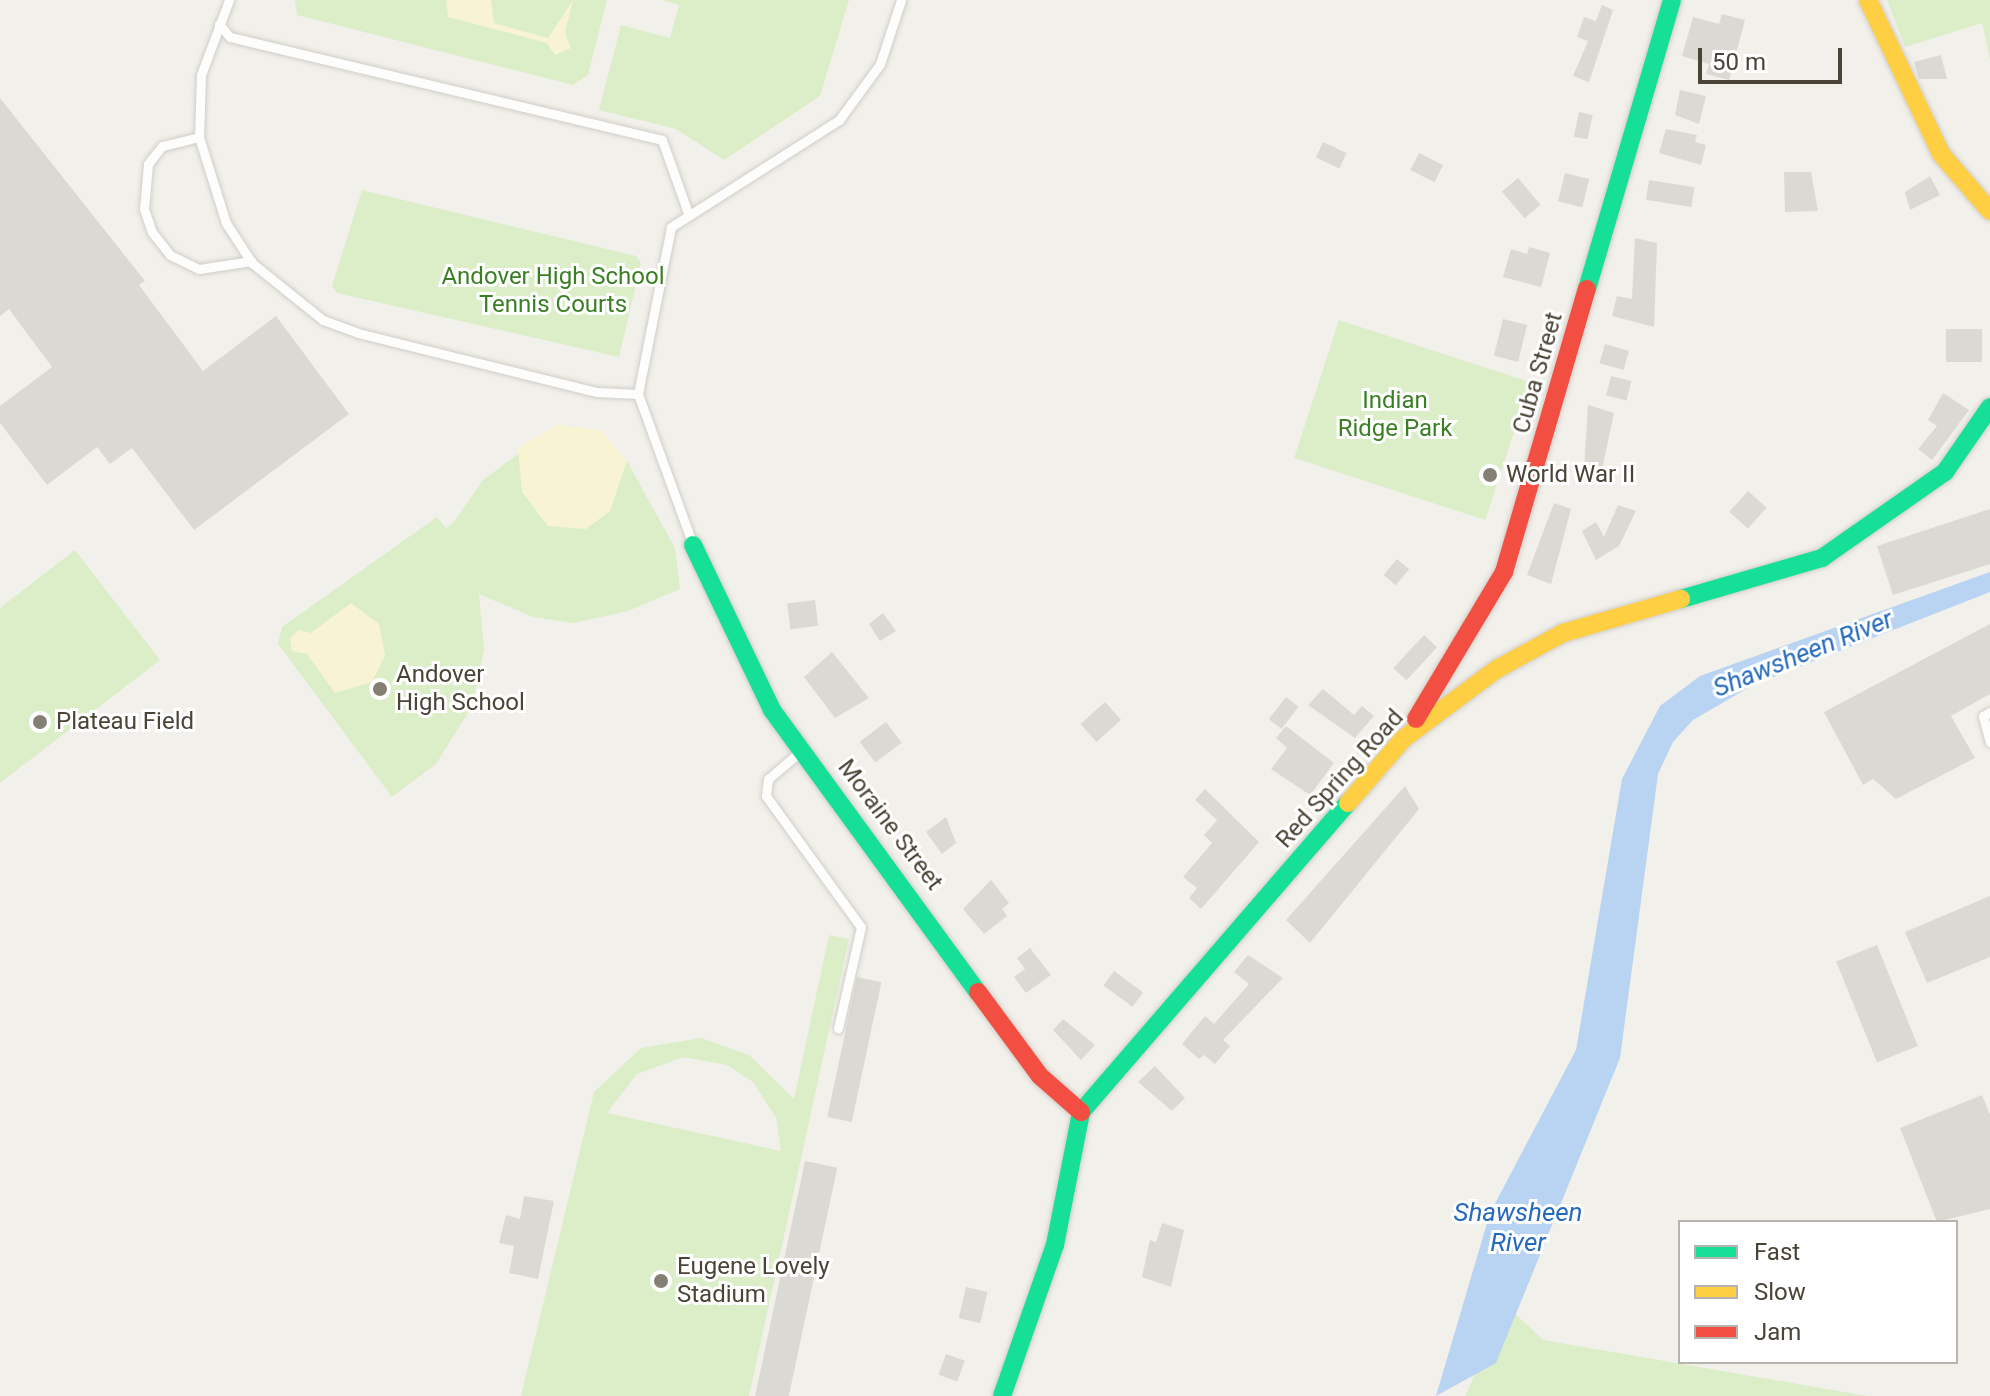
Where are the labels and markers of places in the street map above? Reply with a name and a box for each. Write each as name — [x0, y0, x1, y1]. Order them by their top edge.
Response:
place label: World War II — [1506, 461, 1635, 489]
marker: World War II — [1481, 466, 1499, 484]
place label: Andover High School — [396, 661, 525, 717]
marker: Andover High School — [371, 680, 389, 698]
place label: Plateau Field — [56, 708, 194, 736]
marker: Plateau Field — [31, 713, 49, 731]
place label: Eugene Lovely Stadium — [677, 1253, 830, 1309]
marker: Eugene Lovely Stadium — [652, 1272, 670, 1290]

